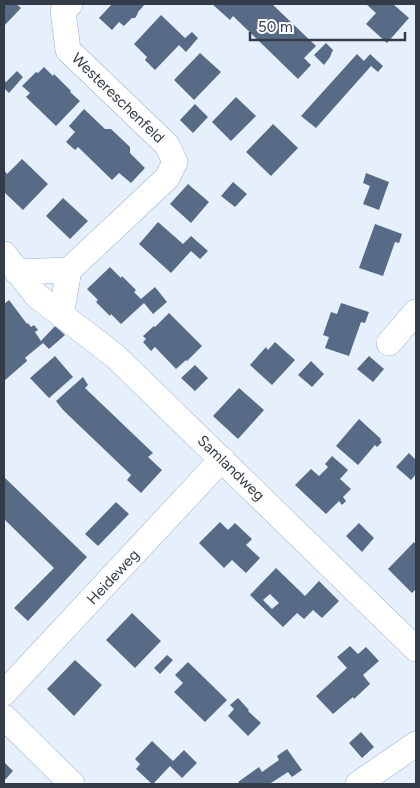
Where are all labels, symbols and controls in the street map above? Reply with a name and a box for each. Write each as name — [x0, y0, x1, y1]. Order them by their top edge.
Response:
scale bar — [250, 10, 405, 42]
text: 50 m — [258, 18, 293, 36]
street label: Westereschenfeld — [68, 49, 168, 147]
street label: Samlandweg — [194, 432, 268, 504]
street label: Heideweg — [83, 546, 143, 608]

